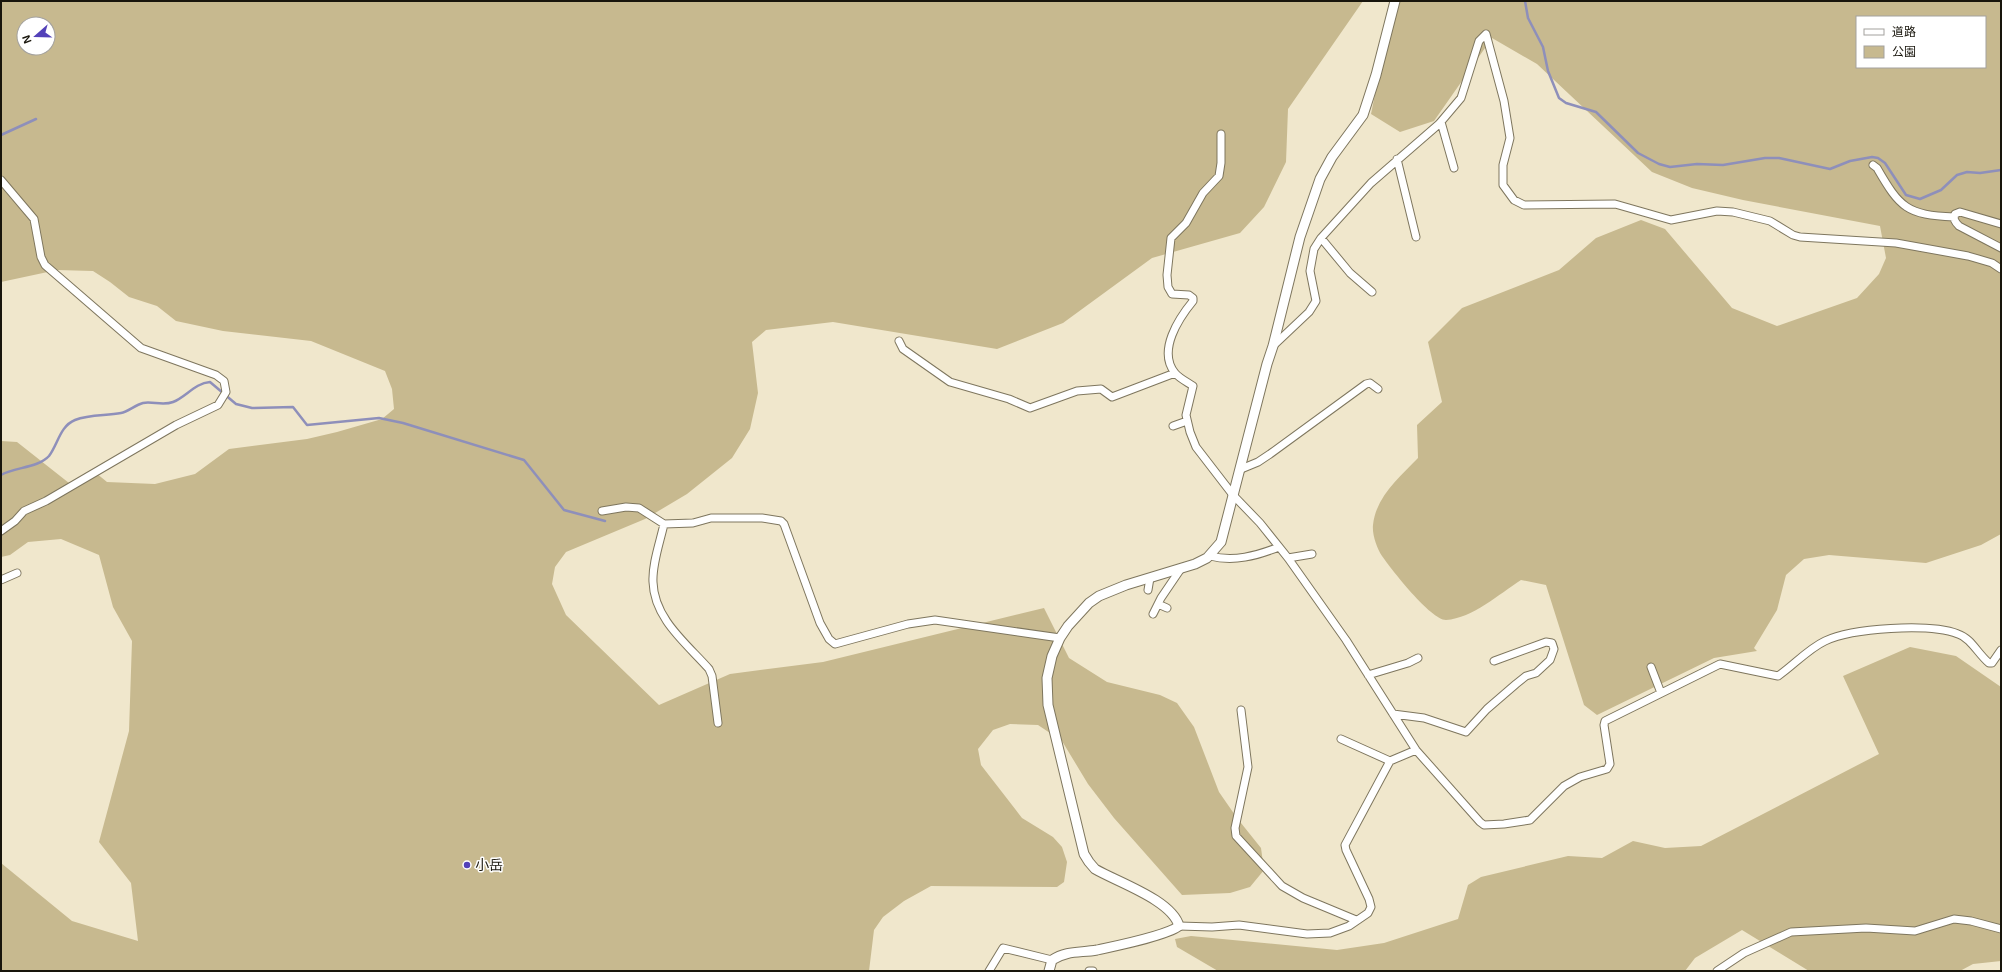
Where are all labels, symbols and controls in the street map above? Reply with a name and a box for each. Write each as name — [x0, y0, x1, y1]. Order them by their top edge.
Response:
north arrow — [16, 16, 56, 56]
legend — [1856, 16, 1986, 68]
text: 道路 — [1892, 25, 1916, 39]
text: N — [20, 34, 34, 45]
text: 公園 — [1892, 45, 1916, 59]
place label: 小岳 — [475, 857, 503, 873]
marker: 小岳 — [462, 860, 472, 870]

